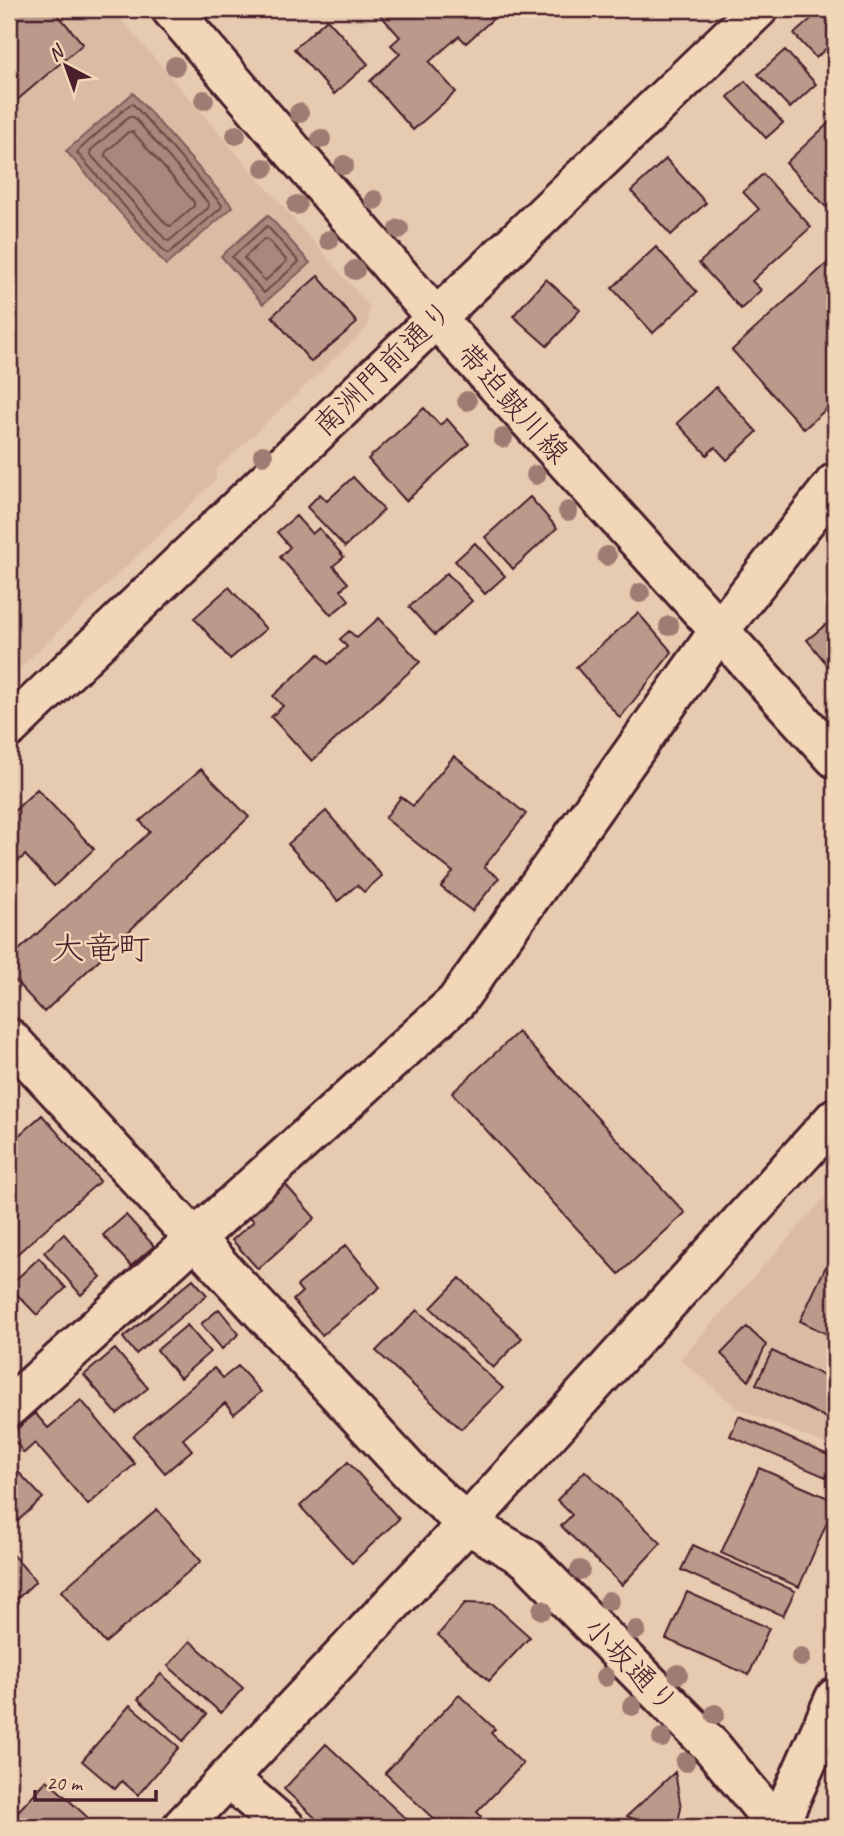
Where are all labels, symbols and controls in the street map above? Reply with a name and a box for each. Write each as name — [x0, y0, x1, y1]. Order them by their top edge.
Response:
north arrow — [32, 32, 102, 102]
text: N — [43, 39, 70, 67]
street label: 南洲門前通り — [305, 292, 461, 444]
street label: 帯迫皷川線 — [449, 335, 577, 471]
district label: 大竜町 — [52, 927, 151, 969]
street label: 小坂通り — [576, 1609, 686, 1721]
scale bar — [35, 1759, 156, 1803]
text: 20 m — [46, 1770, 84, 1796]

